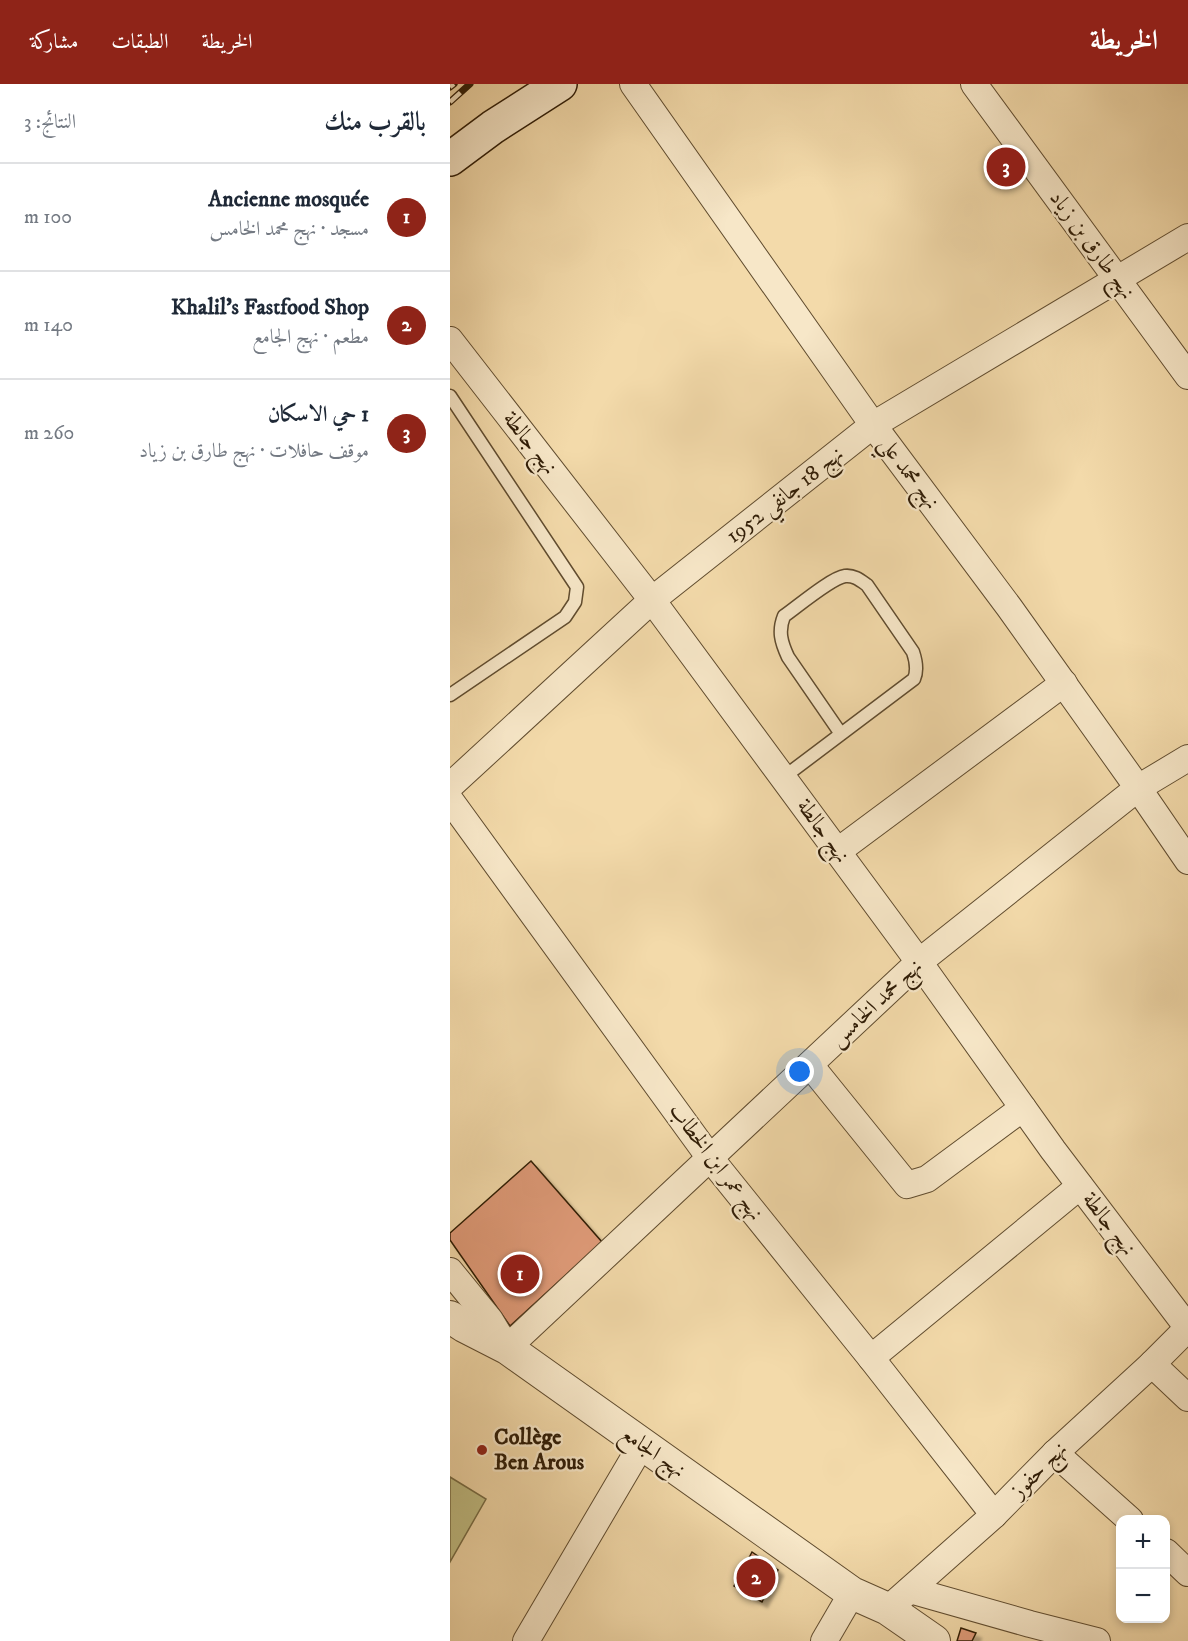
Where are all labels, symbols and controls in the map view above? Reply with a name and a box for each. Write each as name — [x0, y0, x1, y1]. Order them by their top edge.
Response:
text: الخريطة — [1090, 23, 1158, 58]
text: مشاركة — [30, 29, 78, 55]
text: الطبقات — [111, 29, 168, 55]
text: الخريطة — [201, 29, 253, 55]
text: بالقرب منك — [324, 106, 426, 139]
text: النتائج: 3 — [24, 110, 76, 135]
pin: 3 — [986, 144, 1026, 190]
street label: نهج طارق بن زياد — [1039, 185, 1141, 308]
text: Ancienne mosquée — [208, 186, 369, 213]
text: 100 m — [24, 205, 72, 230]
text: 1 — [403, 205, 410, 230]
text: مسجد · نهج محمد الخامس — [209, 217, 369, 242]
text: Khalil's Fastfood Shop — [171, 294, 369, 321]
text: 140 m — [24, 313, 73, 338]
text: 2 — [402, 313, 411, 338]
text: مطعم · نهج الجامع — [252, 325, 369, 350]
text: 1 حي الاسكان — [268, 401, 369, 428]
street label: نهج جالطة — [493, 406, 563, 483]
text: 260 m — [24, 421, 74, 446]
text: 3 — [403, 421, 410, 446]
street label: نهج محمد علي — [867, 431, 945, 519]
text: موقف حافلات · نهج طارق بن زياد — [139, 439, 369, 464]
street label: نهج 18 جانفي 1952 — [721, 441, 854, 556]
street label: نهج جالطة — [787, 793, 855, 871]
street label: نهج محمد الخامس — [824, 953, 932, 1057]
your location — [785, 1057, 814, 1086]
street label: نهج عمر ابن الخطاب — [659, 1098, 769, 1229]
street label: نهج جالطة — [1072, 1187, 1142, 1264]
pin: 1 — [500, 1252, 540, 1296]
street label: نهج الجامع — [612, 1420, 691, 1488]
place label: Collège Ben Arous — [494, 1424, 585, 1476]
street label: نهج حفوز — [1003, 1436, 1077, 1509]
marker: Collège Ben Arous — [475, 1443, 489, 1457]
map controls — [1116, 1515, 1170, 1623]
button: + — [1116, 1515, 1170, 1569]
pin: 2 — [736, 1556, 776, 1600]
button: − — [1116, 1569, 1170, 1623]

